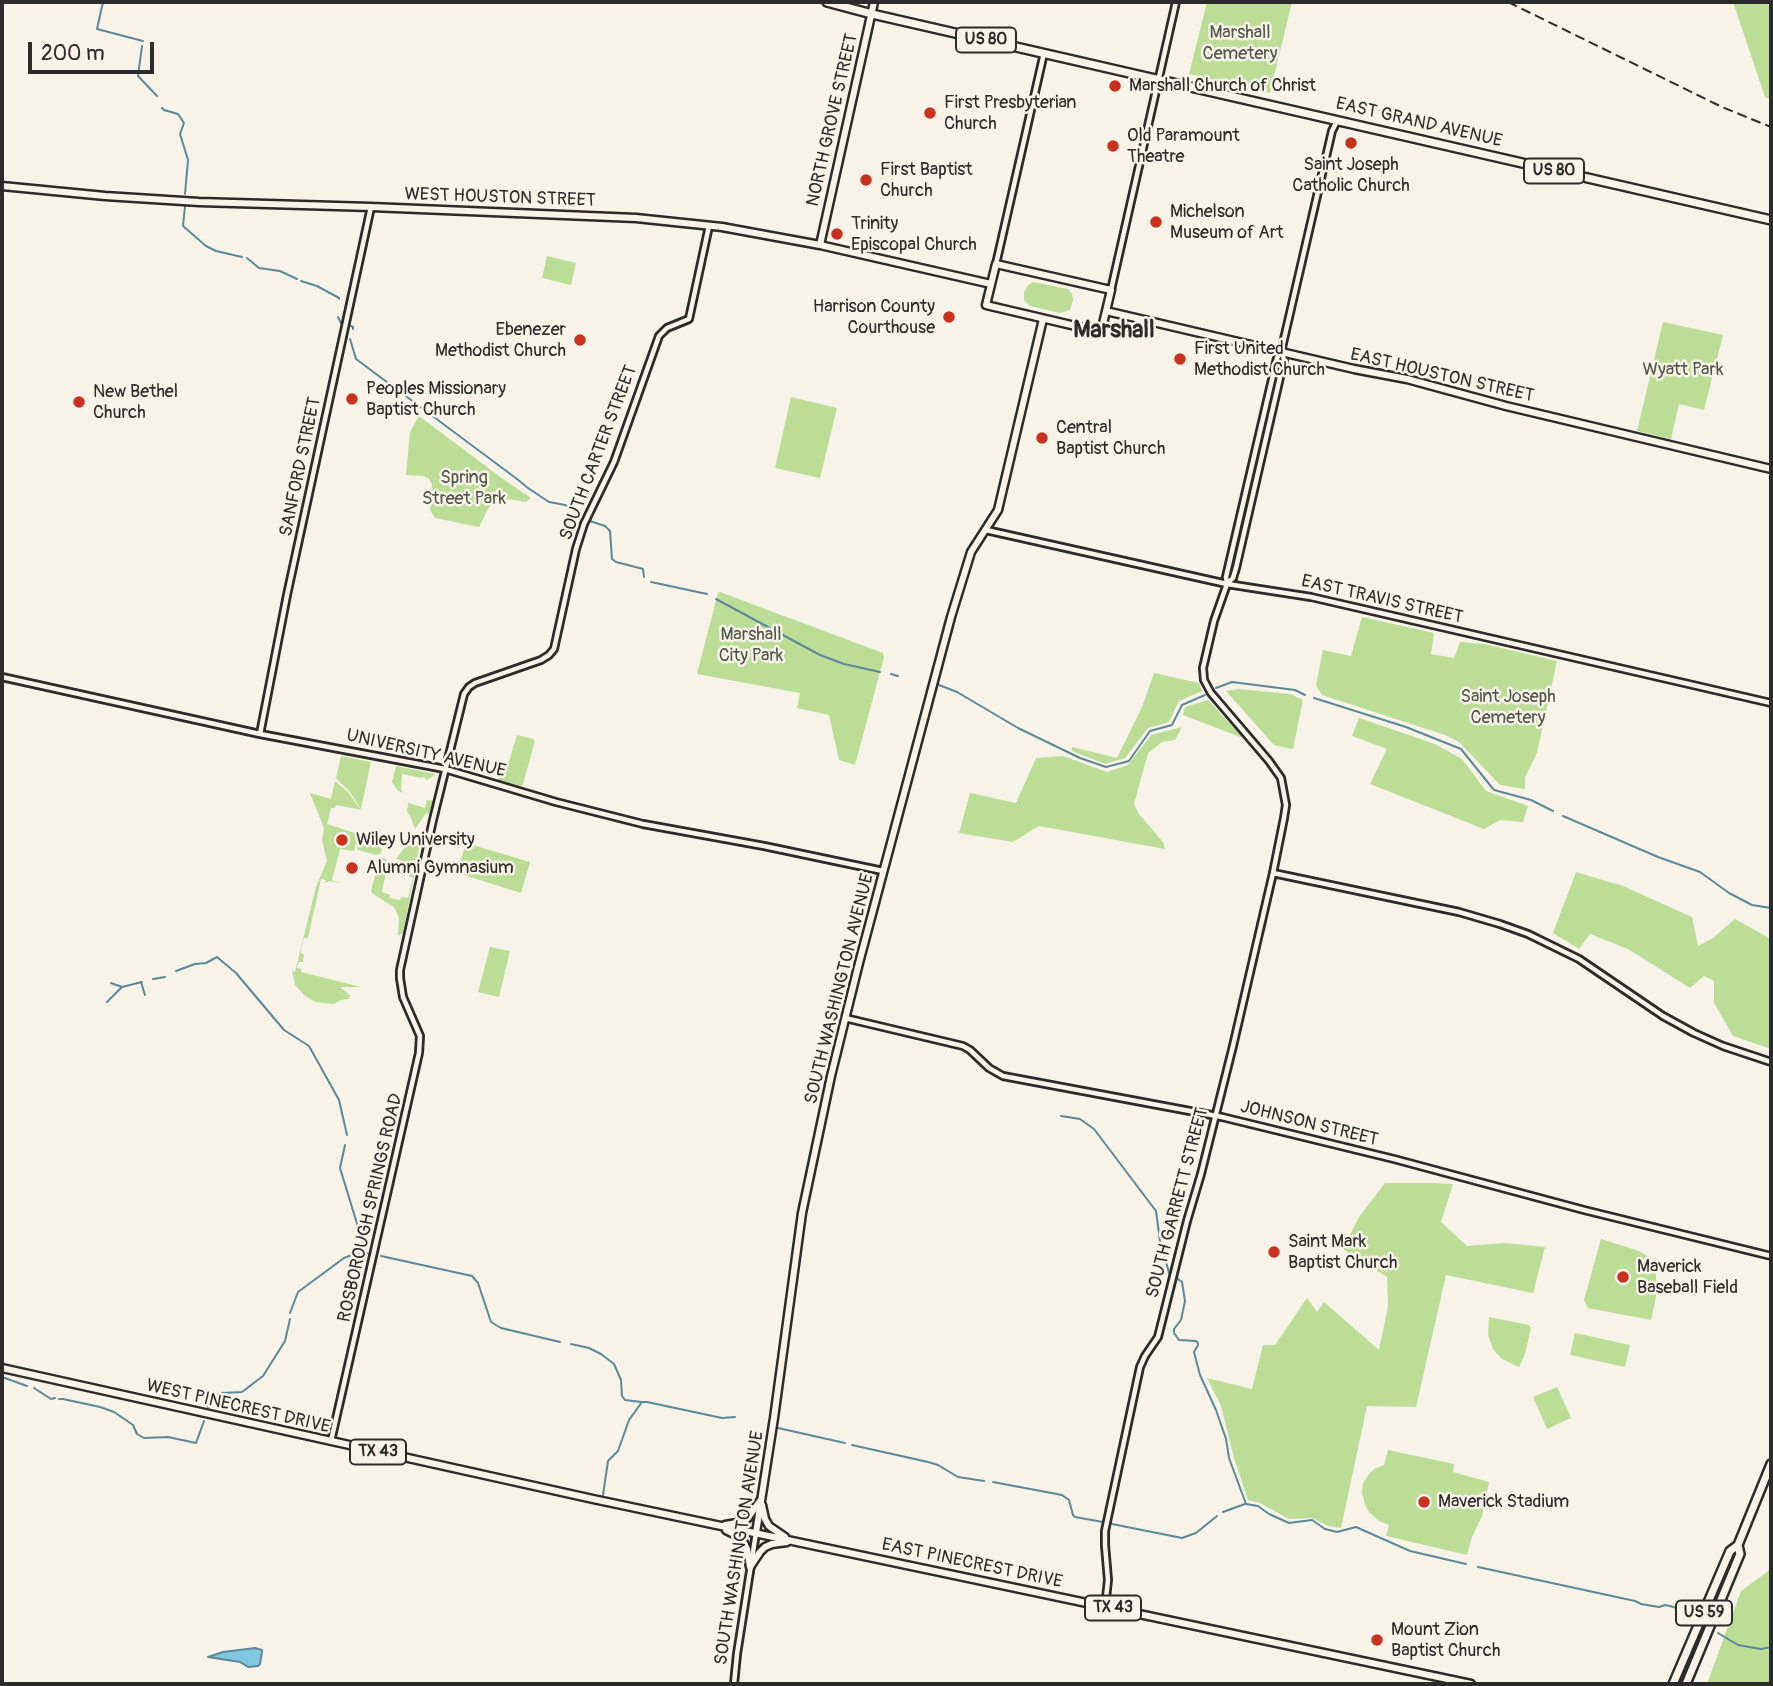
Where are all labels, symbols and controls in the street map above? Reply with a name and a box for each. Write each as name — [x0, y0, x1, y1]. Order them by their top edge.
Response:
park label: Marshall Cemetery — [1203, 22, 1277, 64]
scale bar — [32, 28, 158, 72]
road number: US 80 — [956, 28, 1016, 52]
street label: NORTH GROVE STREET — [803, 31, 863, 209]
text: 200 m — [41, 40, 105, 67]
place label: Marshall Church of Christ — [1129, 75, 1316, 97]
marker: Marshall Church of Christ — [1107, 78, 1123, 94]
place label: First Presbyterian Church — [944, 92, 1077, 134]
street label: EAST GRAND AVENUE — [1334, 93, 1504, 153]
marker: First Presbyterian Church — [922, 105, 938, 121]
place label: Old Paramount Theatre — [1127, 125, 1240, 168]
marker: Saint Joseph Catholic Church — [1343, 135, 1359, 151]
marker: Old Paramount Theatre — [1105, 138, 1121, 154]
place label: Saint Joseph Catholic Church — [1292, 154, 1410, 196]
road number: US 80 — [1524, 158, 1584, 183]
place label: First Baptist Church — [880, 159, 972, 202]
marker: First Baptist Church — [858, 172, 874, 188]
street label: WEST HOUSTON STREET — [404, 184, 596, 212]
place label: Michelson Museum of Art — [1170, 201, 1284, 244]
place label: Trinity Episcopal Church — [851, 213, 977, 256]
marker: Michelson Museum of Art — [1148, 214, 1164, 230]
marker: Trinity Episcopal Church — [829, 226, 845, 242]
place label: Harrison County Courthouse — [813, 296, 935, 338]
marker: Harrison County Courthouse — [941, 309, 957, 325]
district label: Marshall — [1073, 317, 1155, 345]
place label: Ebenezer Methodist Church — [435, 319, 566, 362]
marker: Ebenezer Methodist Church — [572, 332, 588, 348]
place label: First United Methodist Church — [1194, 338, 1325, 380]
street label: EAST HOUSTON STREET — [1348, 344, 1536, 408]
marker: First United Methodist Church — [1172, 351, 1188, 367]
park label: Wyatt Park — [1643, 359, 1723, 381]
street label: SOUTH CARTER STREET — [556, 362, 642, 544]
place label: Peoples Missionary Baptist Church — [366, 378, 506, 420]
place label: New Bethel Church — [93, 381, 178, 424]
marker: Peoples Missionary Baptist Church — [344, 391, 360, 407]
marker: New Bethel Church — [71, 394, 87, 410]
street label: SANFORD STREET — [276, 395, 326, 539]
place label: Central Baptist Church — [1056, 417, 1165, 460]
marker: Central Baptist Church — [1034, 430, 1050, 446]
park label: Spring Street Park — [422, 467, 506, 510]
street label: EAST TRAVIS STREET — [1299, 571, 1465, 629]
park label: Marshall City Park — [719, 624, 783, 666]
park label: Saint Joseph Cemetery — [1460, 686, 1556, 728]
street label: UNIVERSITY AVENUE — [344, 725, 508, 783]
place label: Wiley University — [356, 829, 475, 851]
marker: Wiley University — [334, 832, 350, 848]
place label: Alumni Gymnasium — [366, 857, 514, 879]
marker: Alumni Gymnasium — [344, 860, 360, 876]
street label: SOUTH WASHINGTON AVENUE — [801, 871, 879, 1107]
street label: ROSBOROUGH SPRINGS ROAD — [334, 1092, 408, 1324]
street label: JOHNSON STREET — [1238, 1096, 1380, 1152]
street label: SOUTH GARRETT STREET — [1142, 1105, 1214, 1301]
place label: Saint Mark Baptist Church — [1288, 1231, 1397, 1274]
marker: Saint Mark Baptist Church — [1266, 1244, 1282, 1260]
place label: Maverick Baseball Field — [1637, 1256, 1738, 1298]
marker: Maverick Baseball Field — [1615, 1269, 1631, 1285]
street label: WEST PINECREST DRIVE — [144, 1375, 332, 1439]
street label: SOUTH WASHINGTON AVENUE — [711, 1429, 769, 1667]
road number: TX 43 — [350, 1440, 406, 1464]
place label: Maverick Stadium — [1438, 1491, 1569, 1513]
marker: Maverick Stadium — [1416, 1494, 1432, 1510]
street label: EAST PINECREST DRIVE — [880, 1534, 1064, 1594]
road number: TX 43 — [1085, 1596, 1141, 1620]
road number: US 59 — [1676, 1600, 1732, 1625]
place label: Mount Zion Baptist Church — [1391, 1619, 1500, 1662]
marker: Mount Zion Baptist Church — [1369, 1632, 1385, 1648]

